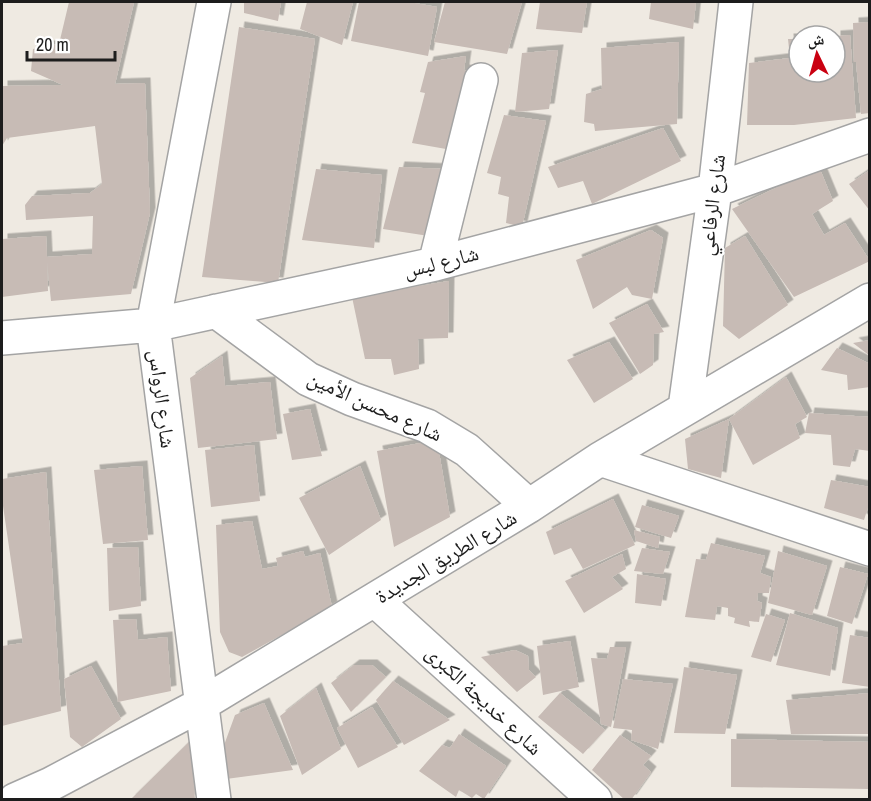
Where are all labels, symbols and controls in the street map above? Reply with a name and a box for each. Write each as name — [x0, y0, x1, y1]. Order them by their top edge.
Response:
scale bar — [27, 24, 116, 62]
north arrow — [787, 24, 847, 84]
text: ش — [806, 27, 825, 51]
text: 20 m — [36, 32, 69, 57]
street label: شارع الرفاعي — [691, 153, 734, 258]
street label: شارع لبس — [400, 238, 482, 285]
street label: شارع الرواس — [142, 348, 183, 450]
street label: شارع محسن الأمين — [303, 363, 447, 448]
street label: شارع الطريق الجديدة — [370, 503, 522, 610]
street label: شارع خديجة الكبرى — [420, 638, 549, 761]

